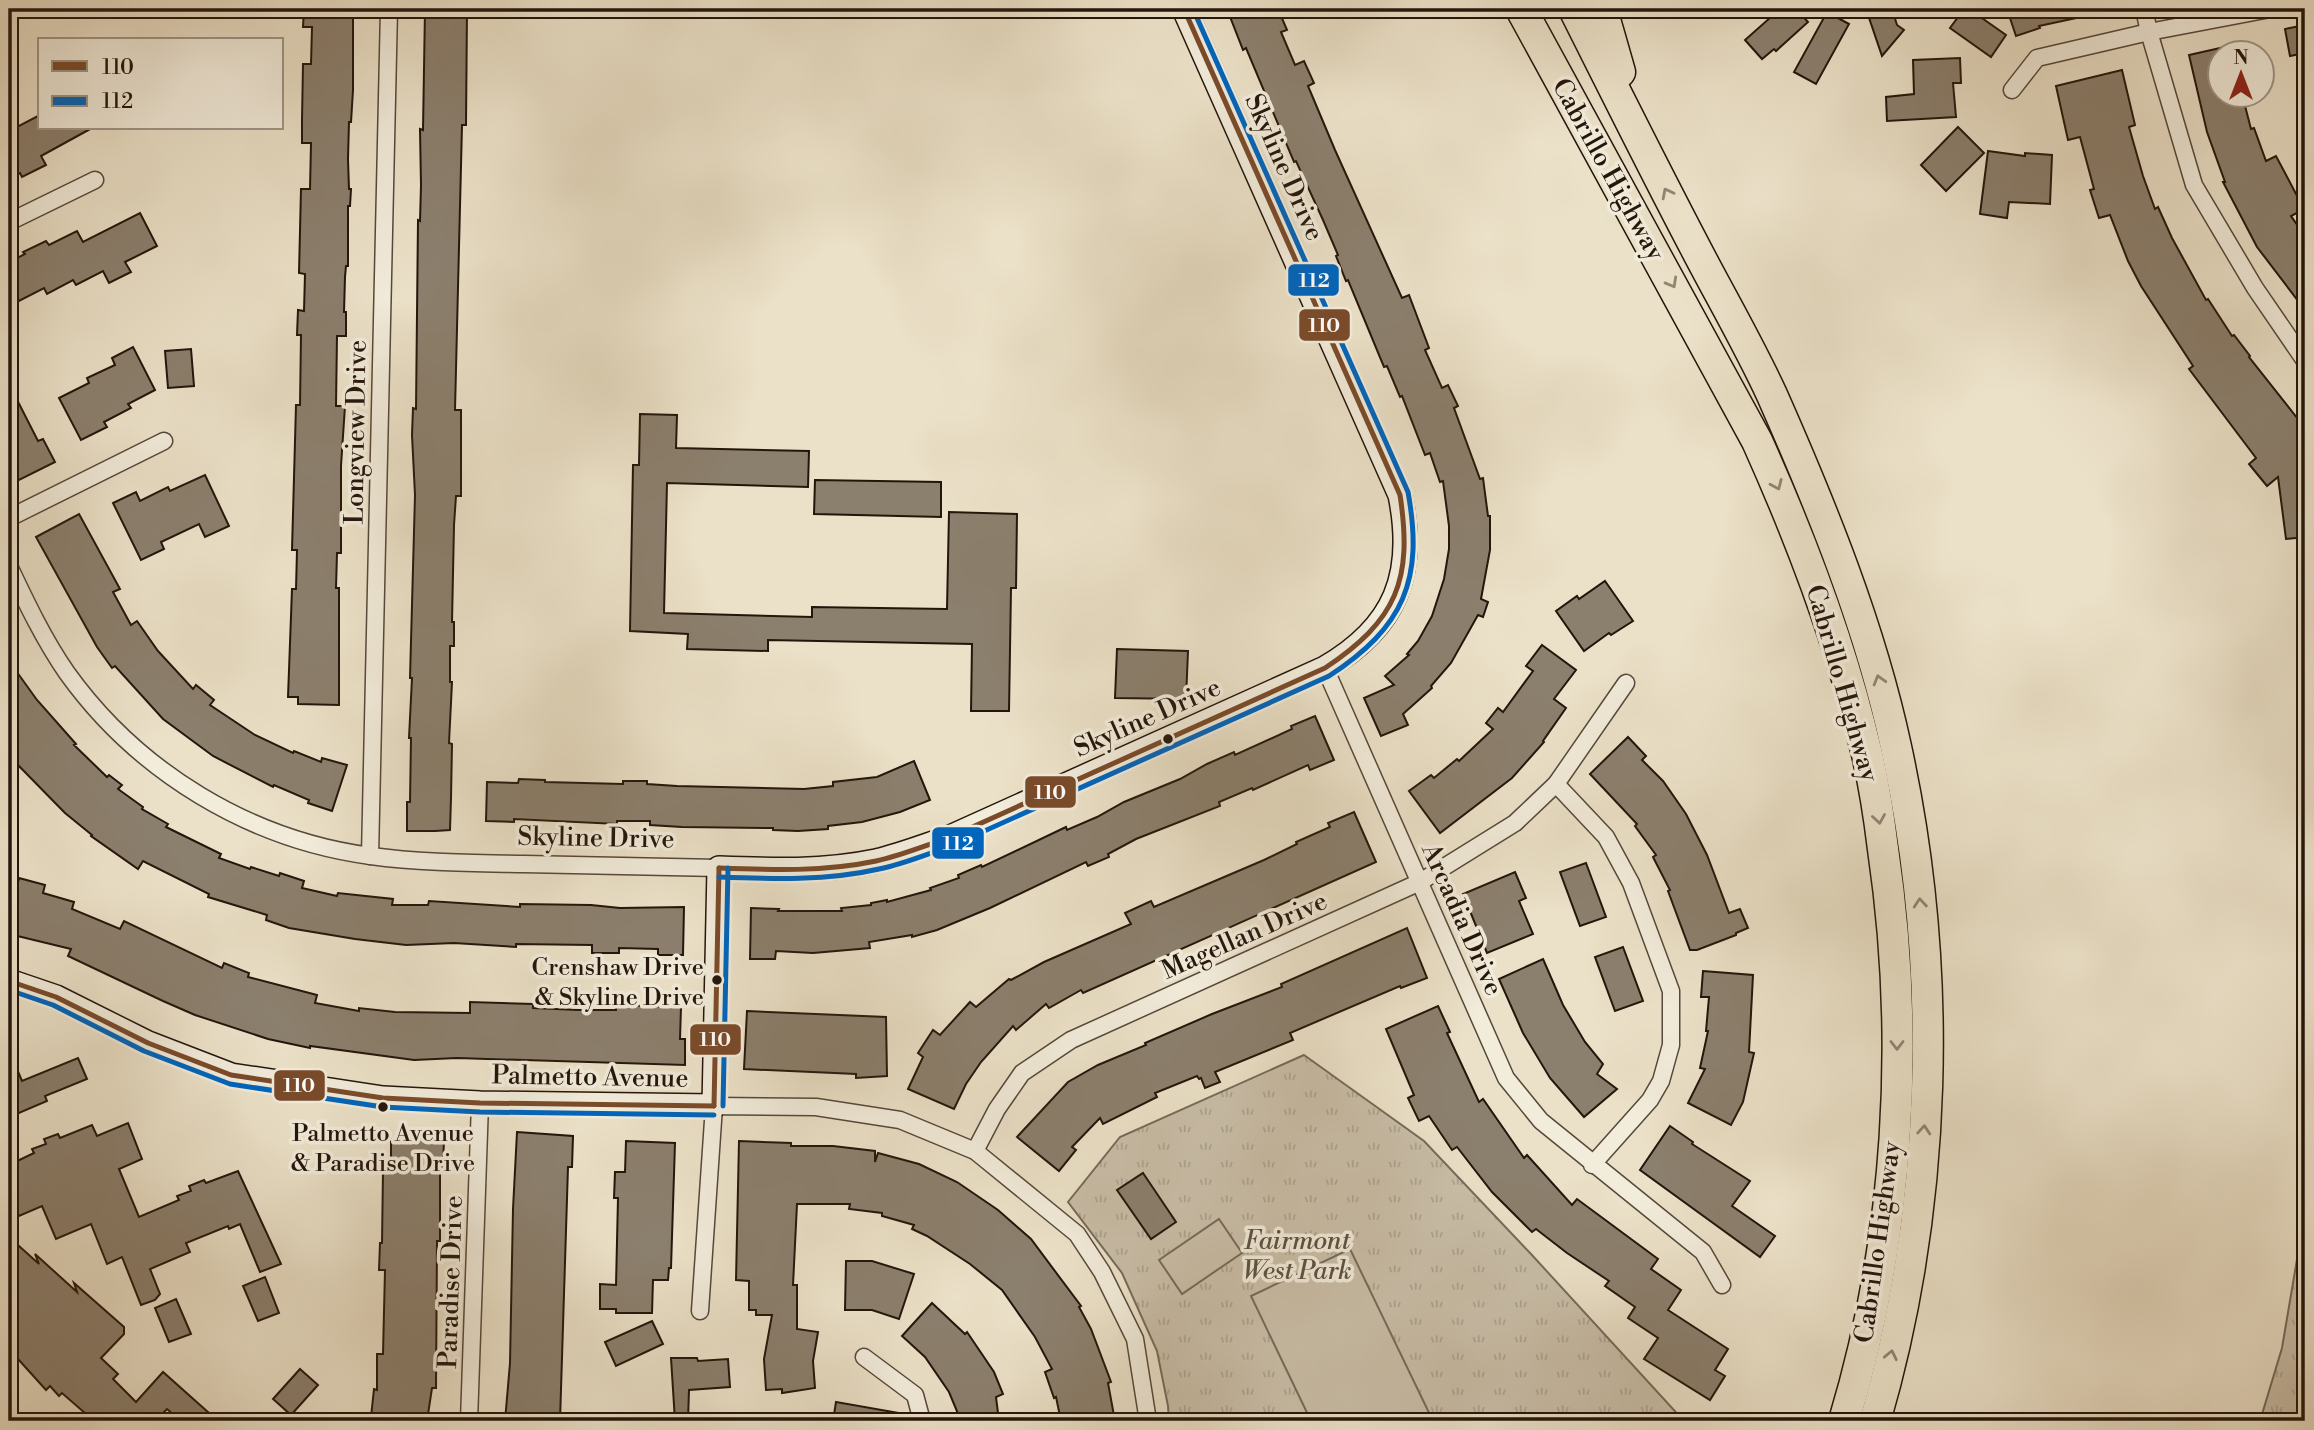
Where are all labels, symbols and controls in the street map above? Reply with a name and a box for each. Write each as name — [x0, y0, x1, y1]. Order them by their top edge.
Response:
legend — [38, 38, 284, 130]
north arrow — [2206, 38, 2276, 108]
text: N — [2233, 46, 2249, 70]
text: 110 — [102, 55, 134, 81]
street label: Cabrillo Highway — [1545, 73, 1672, 267]
text: 112 — [102, 89, 133, 115]
street label: Skyline Drive — [1237, 89, 1331, 246]
one-way arrow — [1661, 187, 1675, 200]
line badge: 112 — [1287, 263, 1340, 297]
text: 112 — [1298, 269, 1330, 293]
one-way arrow — [1664, 276, 1677, 289]
line badge: 110 — [1298, 308, 1351, 342]
text: 110 — [1308, 314, 1340, 338]
street label: Longview Drive — [338, 339, 374, 525]
one-way arrow — [1769, 478, 1783, 490]
street label: Cabrillo Highway — [1799, 581, 1886, 786]
street label: Skyline Drive — [1069, 671, 1226, 765]
one-way arrow — [1872, 674, 1887, 686]
unlabelled marker — [1161, 732, 1175, 746]
line badge: 110 — [1024, 775, 1077, 809]
text: 110 — [1034, 781, 1066, 805]
one-way arrow — [1871, 813, 1886, 825]
street label: Skyline Drive — [517, 821, 675, 855]
line badge: 112 — [931, 826, 985, 860]
text: 112 — [942, 832, 974, 856]
street label: Arcadia Drive — [1414, 837, 1510, 1000]
street label: Magellan Drive — [1157, 885, 1332, 987]
one-way arrow — [1913, 897, 1928, 908]
place label: Crenshaw Drive & Skyline Drive — [532, 953, 704, 1013]
marker: Crenshaw Drive & Skyline Drive — [710, 973, 724, 987]
line badge: 110 — [689, 1023, 742, 1056]
text: 110 — [699, 1028, 731, 1052]
one-way arrow — [1889, 1040, 1905, 1051]
street label: Palmetto Avenue — [491, 1059, 689, 1095]
line badge: 110 — [273, 1069, 326, 1102]
text: 110 — [283, 1074, 315, 1098]
marker: Palmetto Avenue & Paradise Drive — [376, 1100, 390, 1114]
place label: Palmetto Avenue & Paradise Drive — [291, 1119, 475, 1179]
one-way arrow — [1916, 1124, 1931, 1135]
street label: Cabrillo Highway — [1848, 1139, 1908, 1345]
street label: Paradise Drive — [432, 1195, 470, 1369]
park label: Fairmont West Park — [1242, 1225, 1352, 1287]
one-way arrow — [1883, 1349, 1898, 1361]

